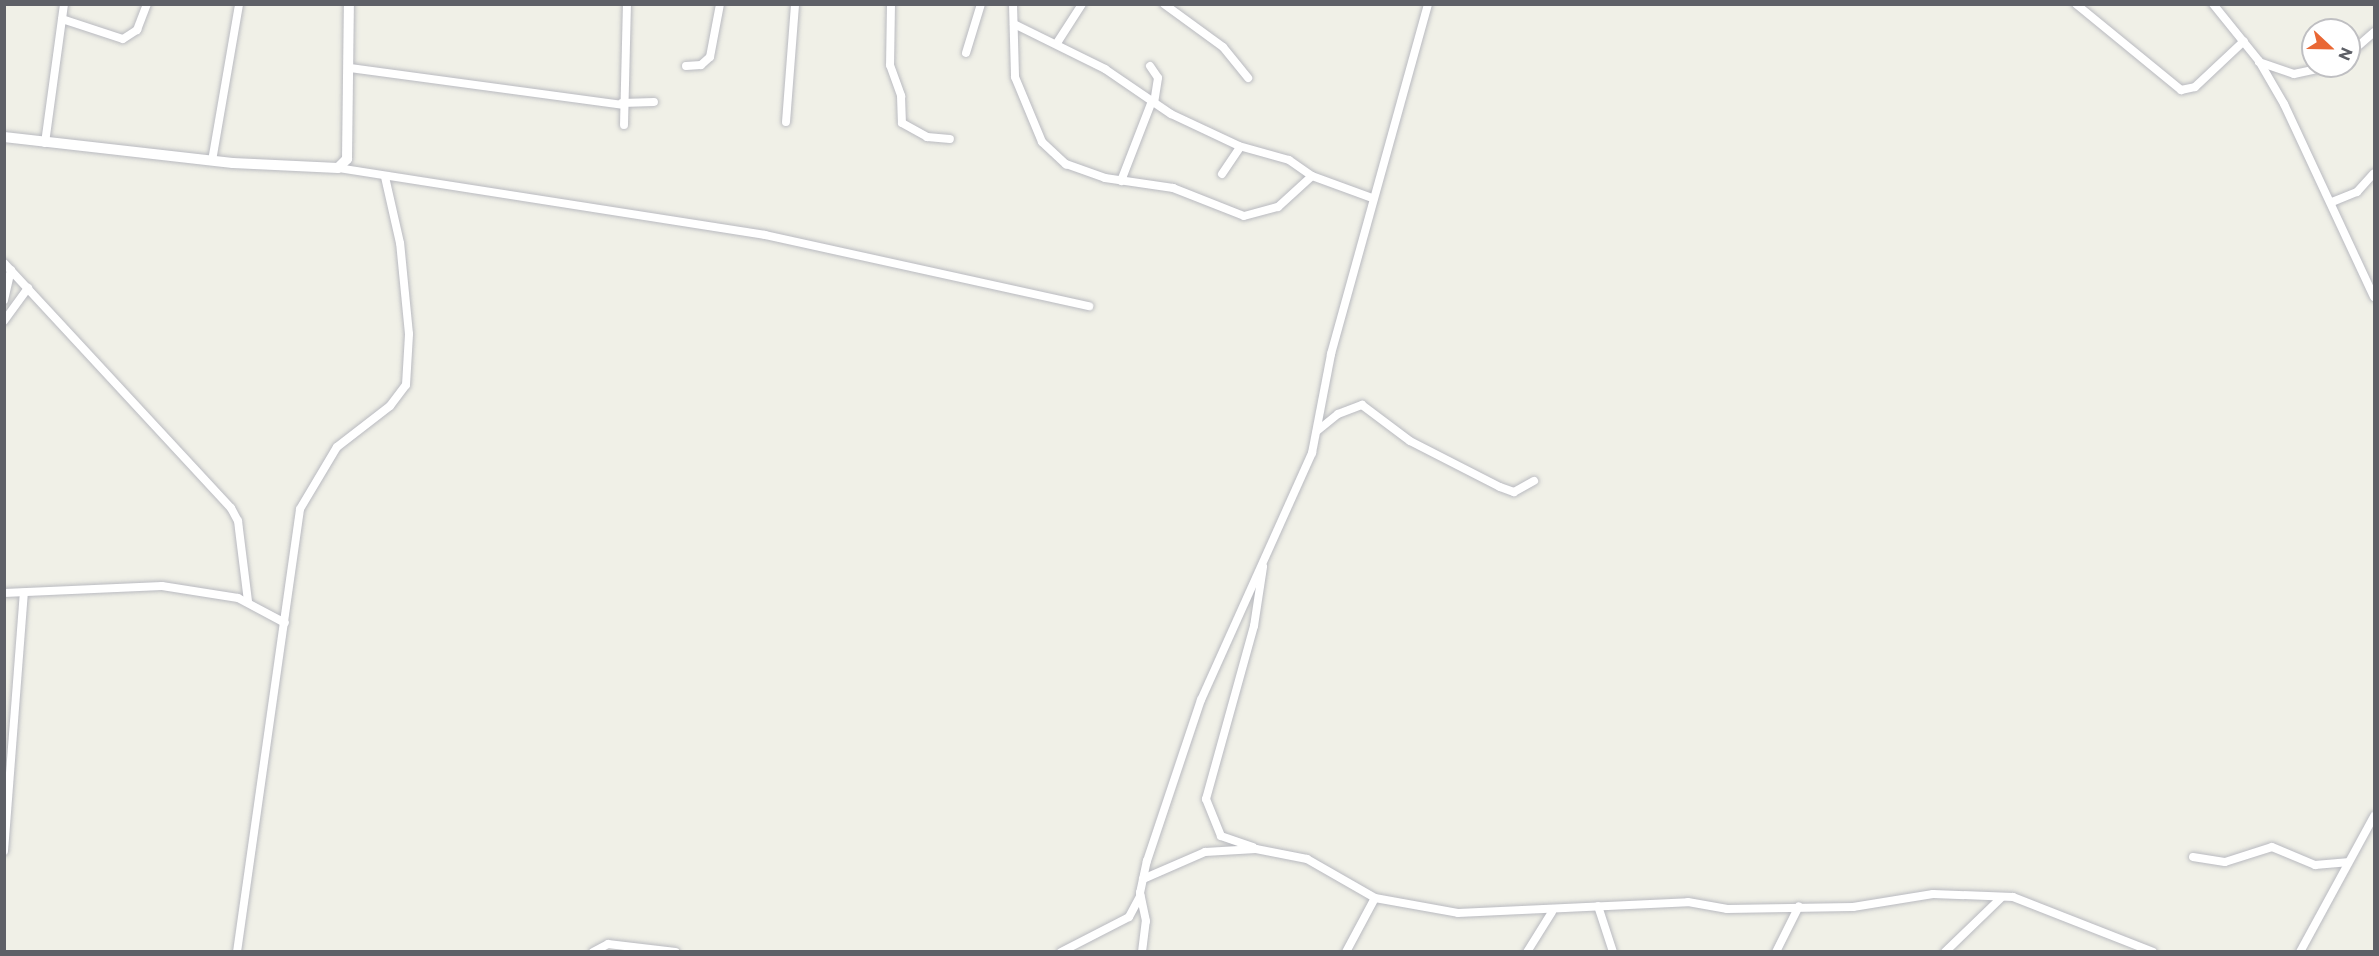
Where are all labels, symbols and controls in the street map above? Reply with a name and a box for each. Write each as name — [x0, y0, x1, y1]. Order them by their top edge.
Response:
north arrow — [2301, 18, 2361, 78]
text: N — [2335, 45, 2357, 63]

